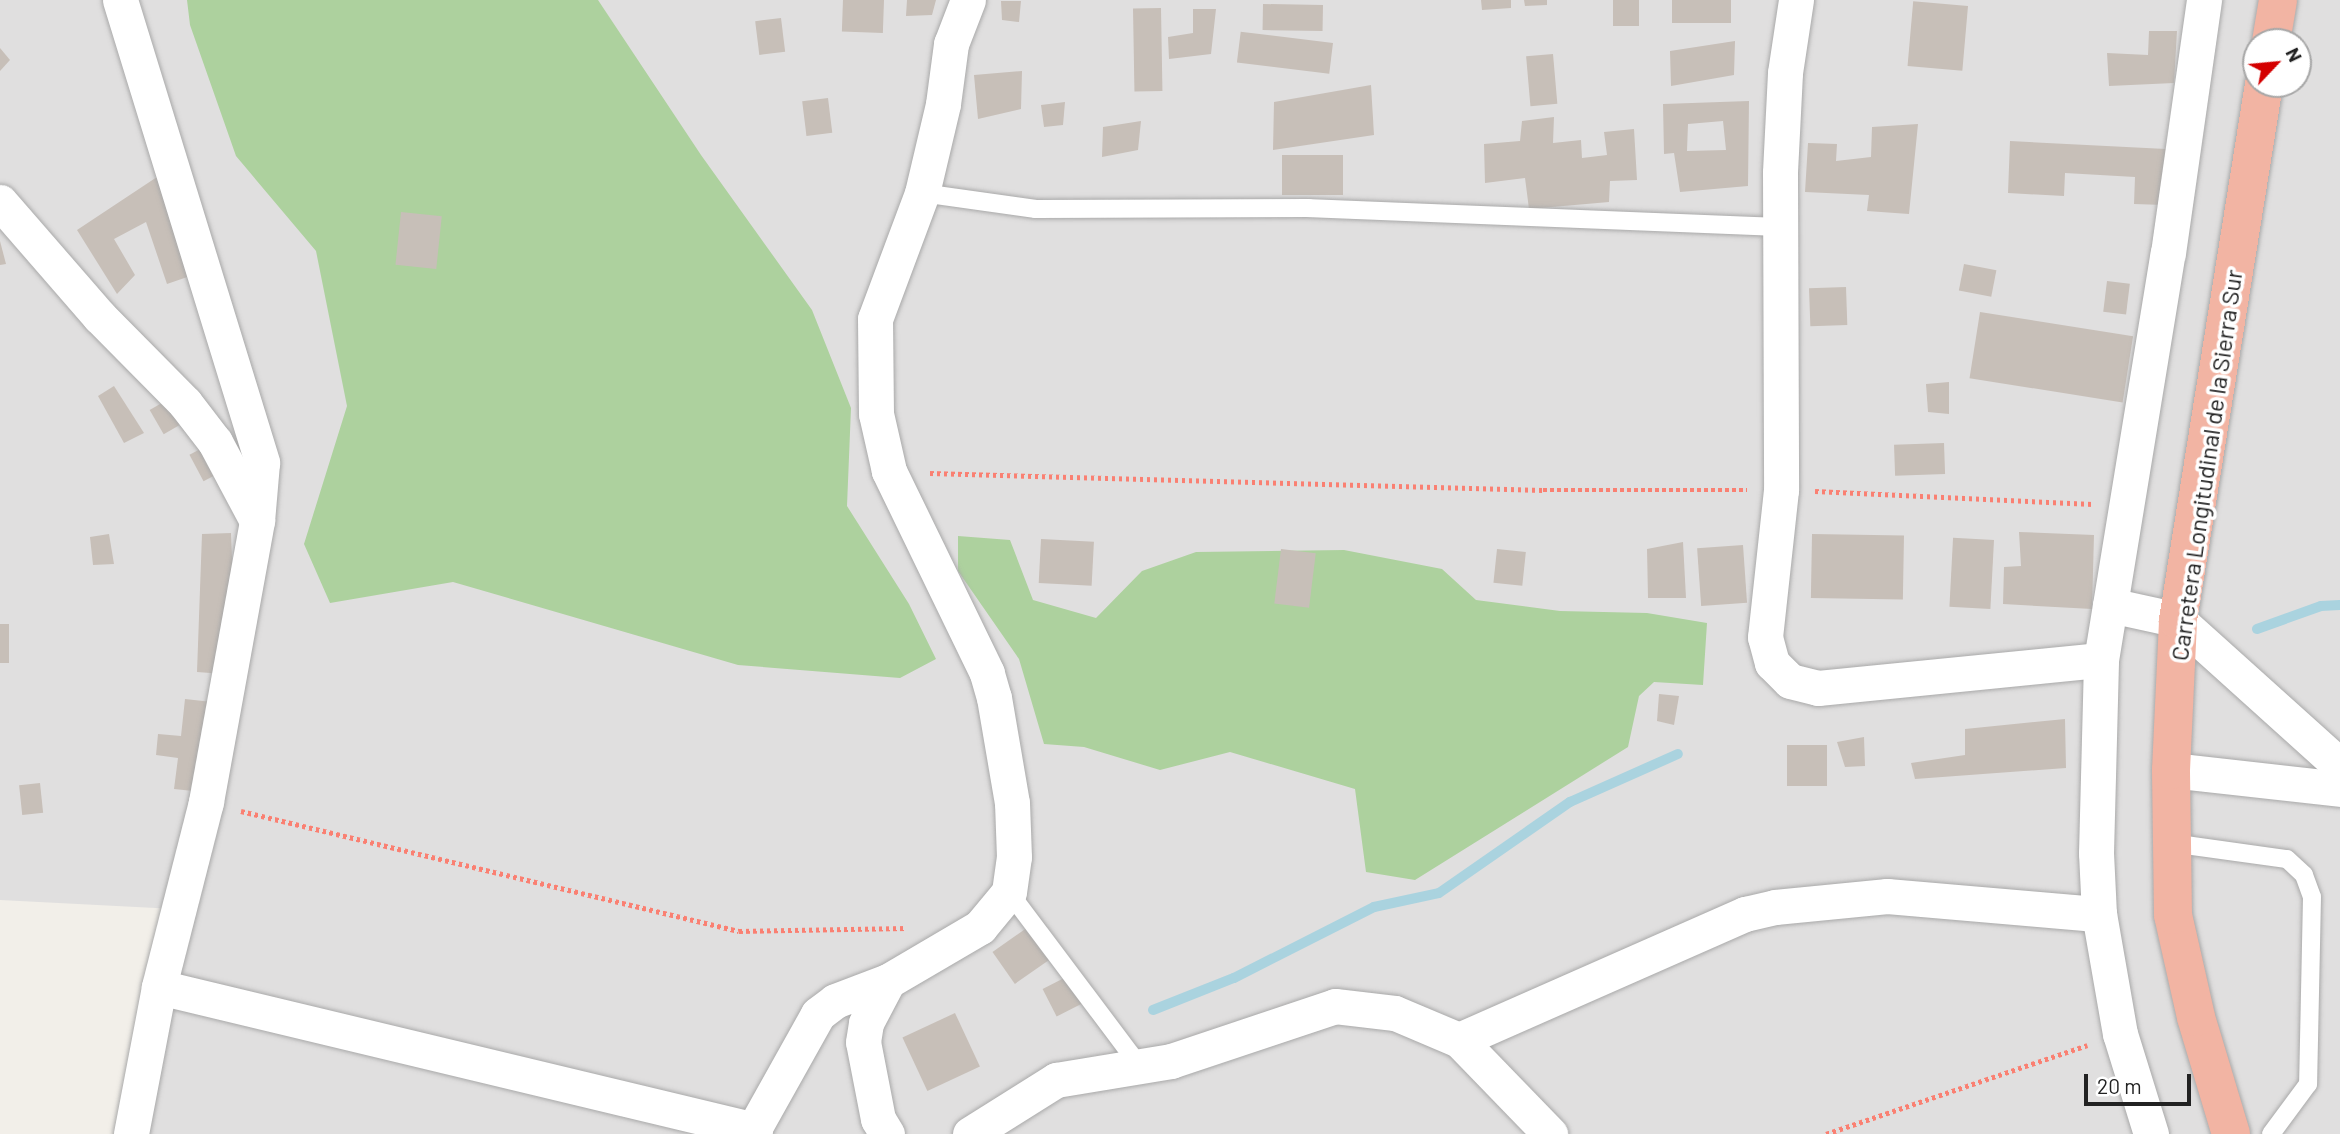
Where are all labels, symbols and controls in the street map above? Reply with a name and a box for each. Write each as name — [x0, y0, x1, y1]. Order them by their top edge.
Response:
north arrow — [2242, 28, 2312, 98]
text: N — [2281, 44, 2308, 65]
street label: Carretera Longitudinal de la Sierra Sur — [2164, 268, 2248, 662]
scale bar — [2088, 1060, 2195, 1104]
text: 20 m — [2097, 1073, 2142, 1098]

